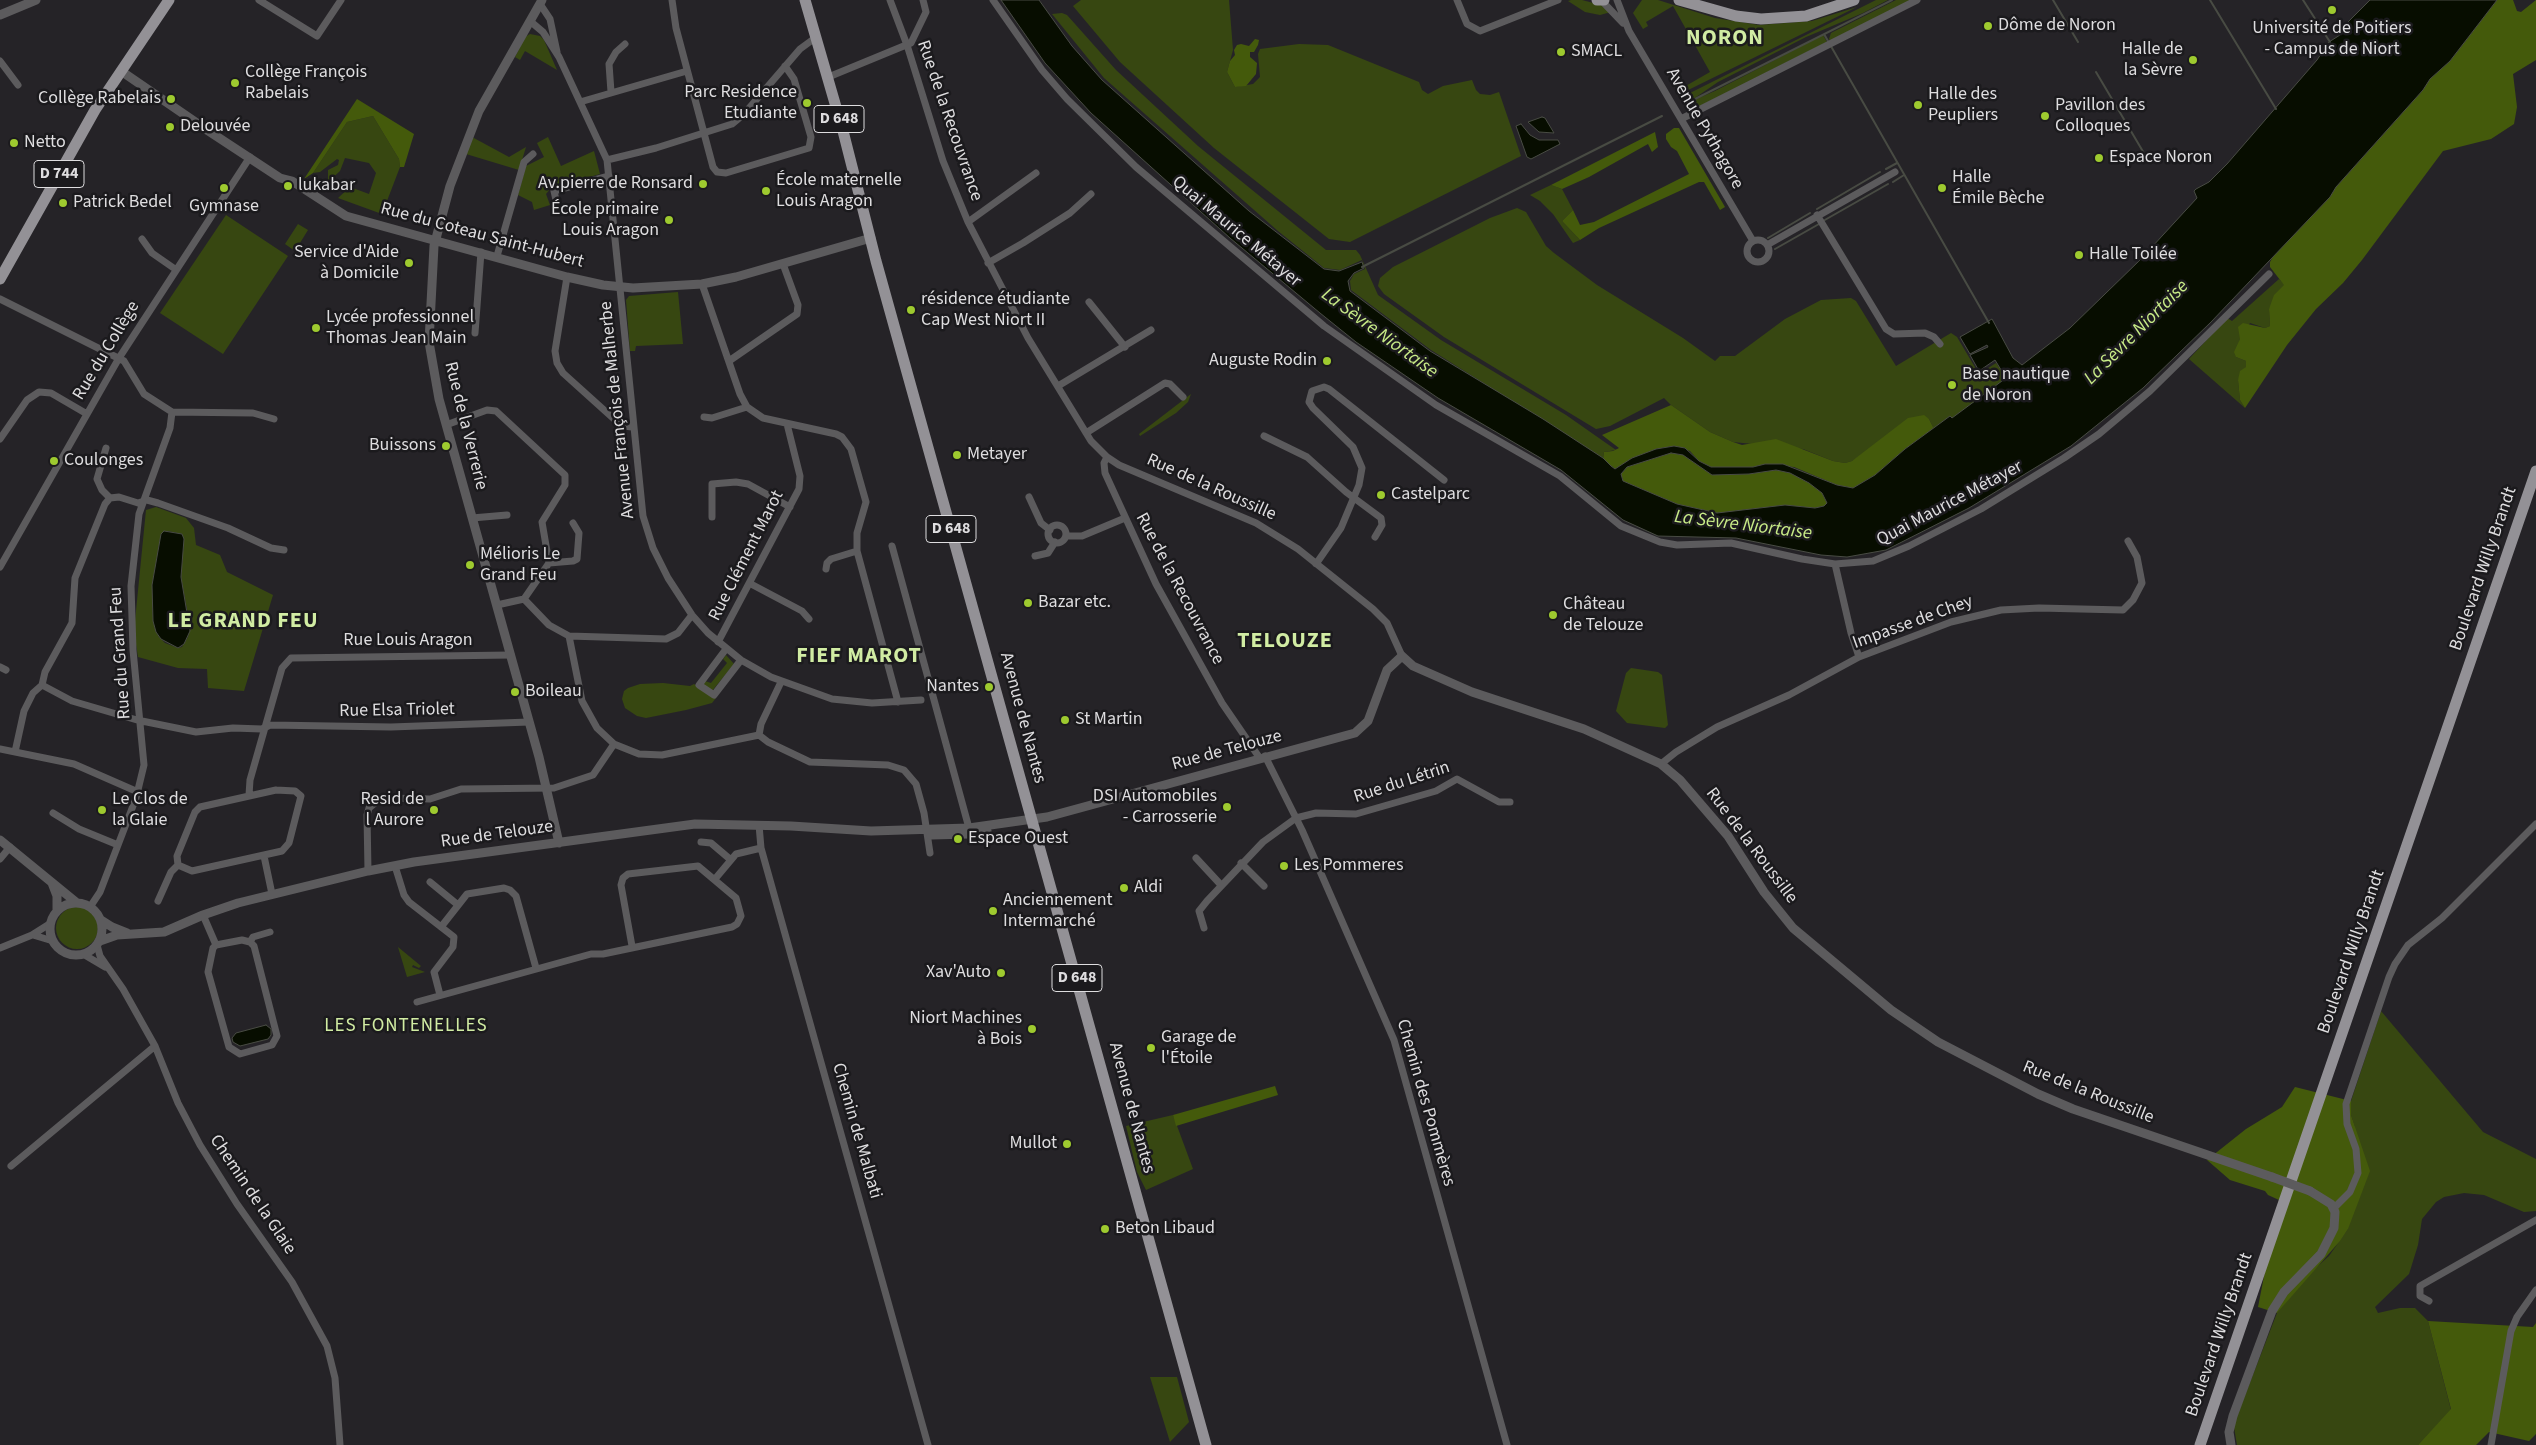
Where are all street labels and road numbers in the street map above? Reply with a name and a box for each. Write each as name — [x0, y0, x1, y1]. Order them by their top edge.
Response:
street label: Rue de la Recouvrance — [911, 38, 987, 204]
street label: Avenue Pythagore — [1661, 65, 1747, 193]
road number: D 648 — [814, 106, 864, 132]
road number: D 744 — [34, 160, 84, 188]
street label: Quai Maurice Métayer — [1167, 172, 1305, 292]
street label: Rue du Coteau Saint-Hubert — [378, 198, 586, 274]
street label: Rue du Collège — [69, 298, 145, 404]
street label: Avenue François de Malherbe — [596, 300, 640, 520]
street label: Rue de la Verrerie — [439, 360, 491, 492]
street label: Rue de la Roussille — [1143, 450, 1279, 526]
street label: Quai Maurice Métayer — [1873, 456, 2027, 552]
street label: Boulevard Willy Brandt — [2446, 484, 2522, 654]
street label: Rue Clément Marot — [705, 487, 789, 625]
street label: Rue de la Recouvrance — [1130, 509, 1228, 669]
road number: D 648 — [926, 516, 976, 542]
street label: Rue du Grand Feu — [106, 586, 136, 720]
street label: Impasse de Chey — [1850, 591, 1976, 655]
street label: Rue Louis Aragon — [343, 630, 473, 652]
street label: Avenue de Nantes — [994, 650, 1050, 786]
street label: Rue Elsa Triolet — [339, 699, 455, 723]
street label: Rue de Telouze — [1170, 726, 1284, 776]
street label: Rue du Létrin — [1351, 757, 1453, 809]
street label: Rue de la Roussille — [1700, 784, 1802, 908]
street label: Rue de Telouze — [440, 816, 554, 854]
street label: Boulevard Willy Brandt — [2314, 867, 2390, 1037]
road number: D 648 — [1052, 964, 1102, 991]
street label: Chemin des Pommères — [1391, 1017, 1459, 1189]
street label: Avenue de Nantes — [1103, 1040, 1159, 1176]
street label: Rue de la Roussille — [2019, 1057, 2157, 1129]
street label: Chemin de Malbati — [826, 1061, 886, 1201]
street label: Chemin de la Glaie — [204, 1131, 300, 1259]
street label: Boulevard Willy Brandt — [2182, 1250, 2258, 1420]

